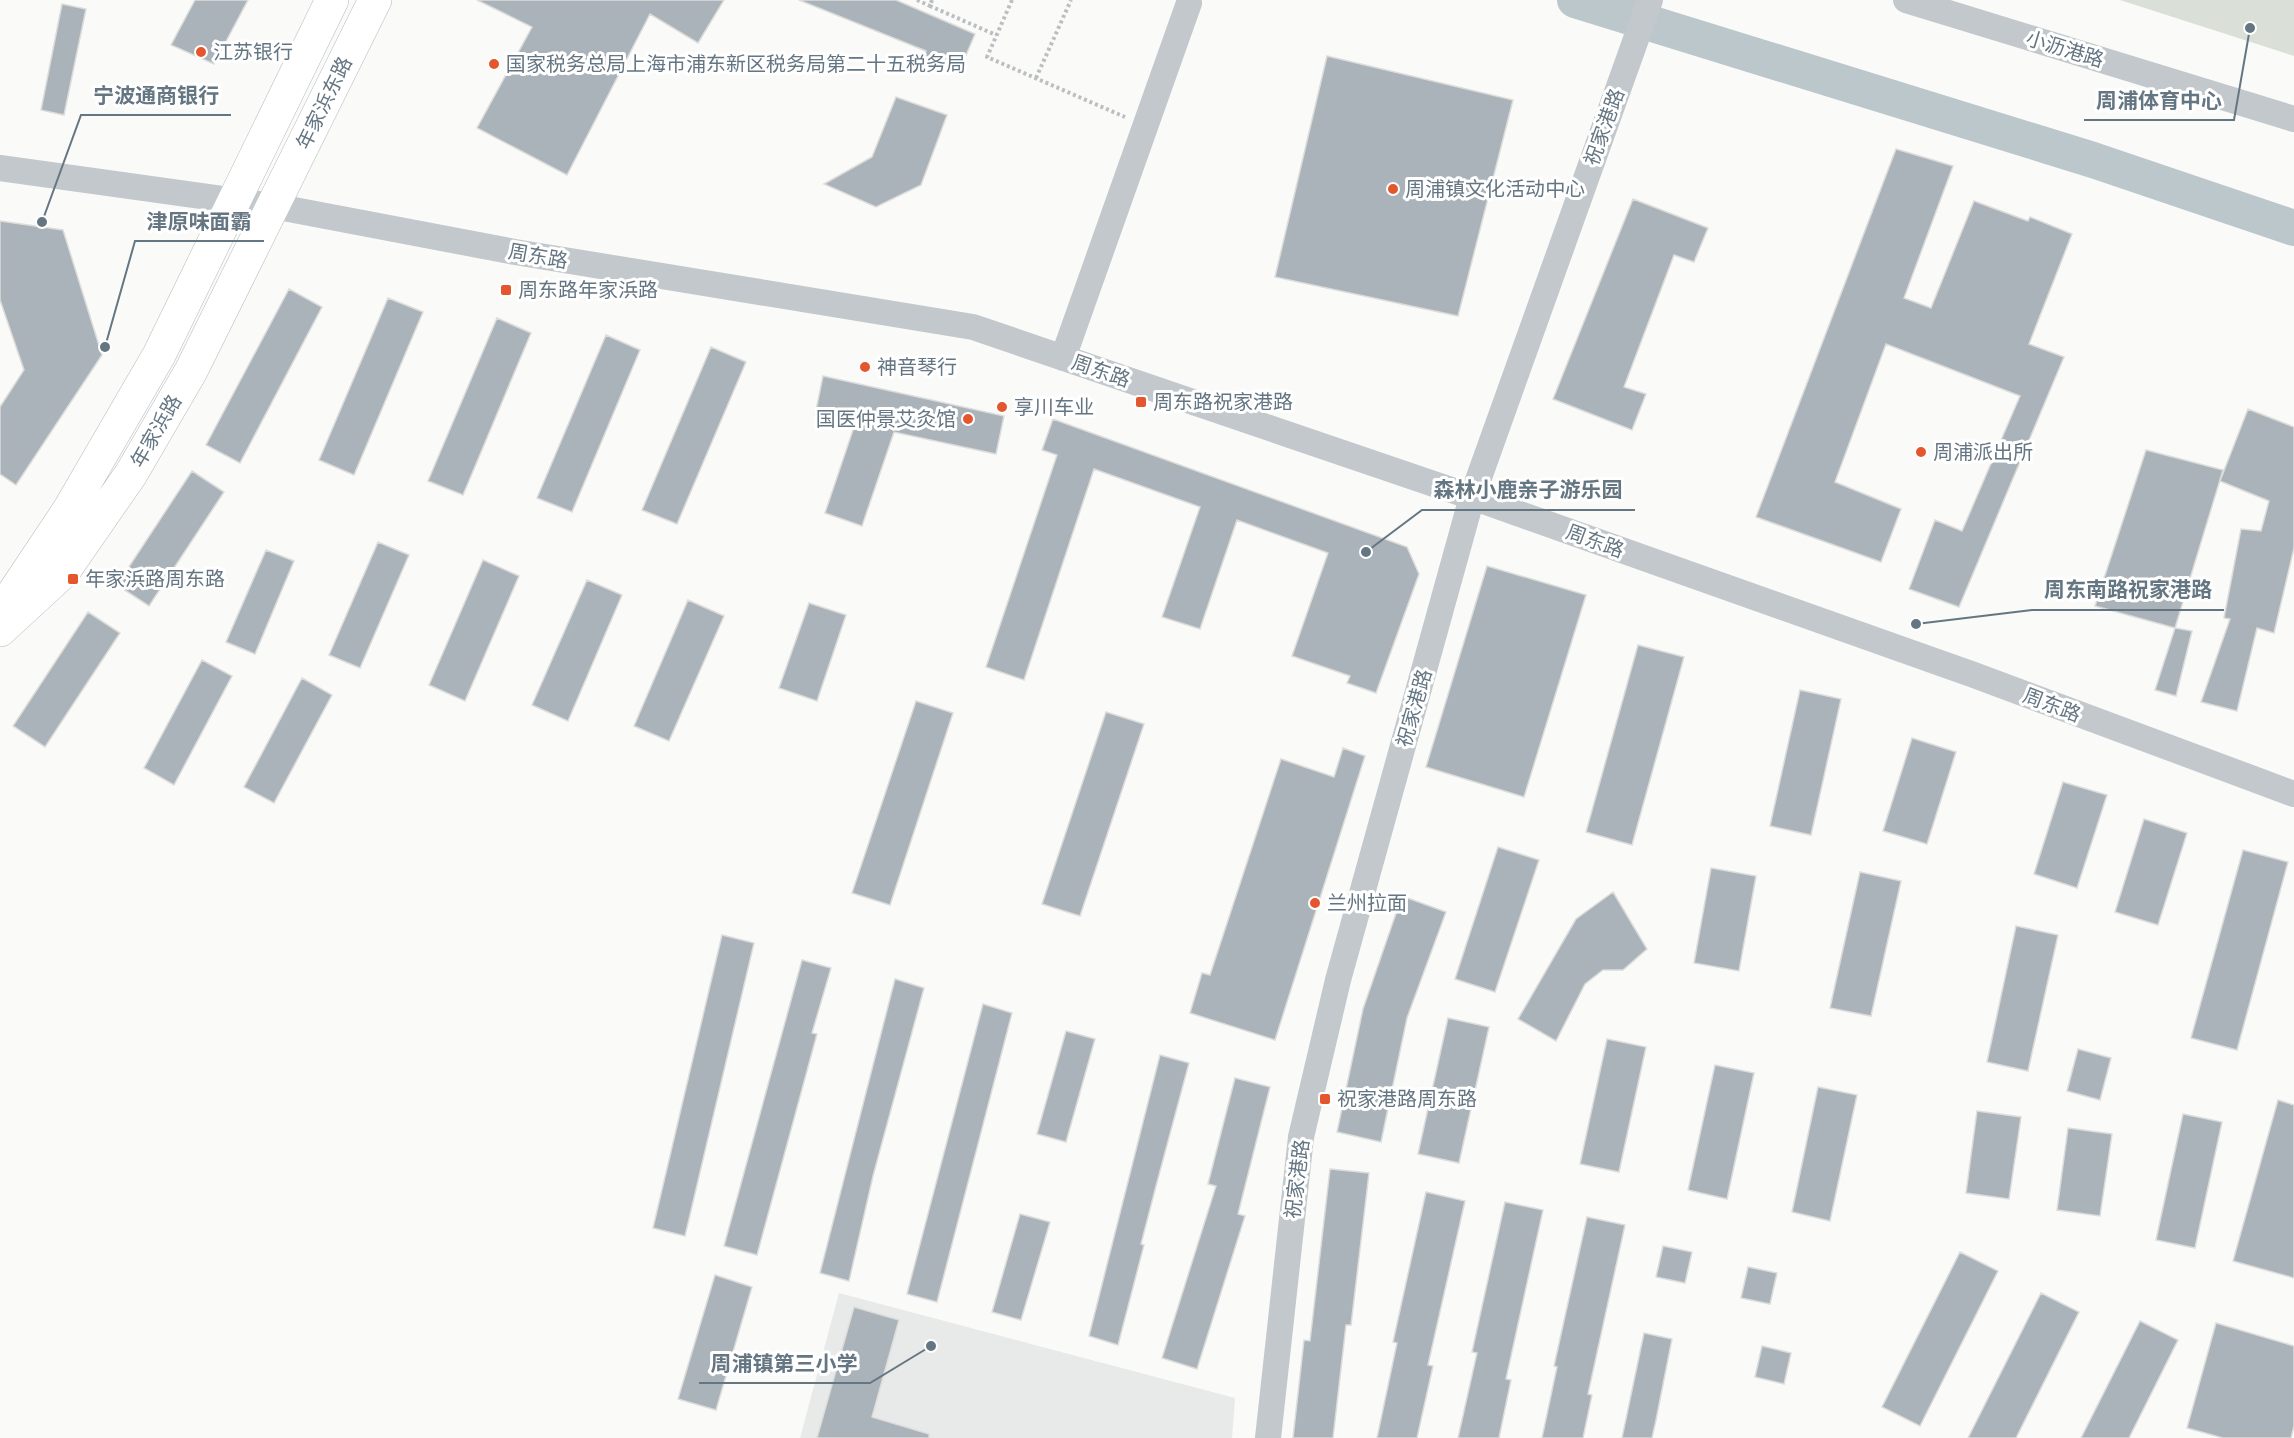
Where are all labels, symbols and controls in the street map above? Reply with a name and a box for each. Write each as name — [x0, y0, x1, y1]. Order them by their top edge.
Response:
street label: 小沥港路 — [2023, 26, 2107, 72]
place label: 江苏银行 — [213, 40, 293, 64]
marker: 江苏银行 — [194, 45, 208, 59]
place label: 国家税务总局上海市浦东新区税务局第二十五税务局 — [506, 52, 966, 76]
street label: 年家浜东路 — [291, 53, 357, 153]
marker: 国家税务总局上海市浦东新区税务局第二十五税务局 — [487, 57, 501, 71]
callout: 宁波通商银行 — [81, 76, 231, 115]
callout: 周浦体育中心 — [2084, 81, 2234, 120]
text: 宁波通商银行 — [93, 83, 219, 108]
street label: 祝家港路 — [1579, 85, 1629, 169]
text: 周浦体育中心 — [2096, 88, 2222, 113]
place label: 周浦镇文化活动中心 — [1405, 177, 1585, 201]
marker: 周浦镇文化活动中心 — [1386, 182, 1400, 196]
callout: 津原味面霸 — [135, 202, 264, 241]
text: 津原味面霸 — [147, 209, 252, 234]
street label: 周东路 — [506, 239, 570, 273]
place label: 周东路年家浜路 — [518, 278, 658, 302]
marker: 周东路年家浜路 — [499, 283, 513, 297]
street label: 周东路 — [1069, 350, 1133, 392]
place label: 神音琴行 — [877, 355, 957, 379]
marker: 神音琴行 — [858, 360, 872, 374]
street label: 年家浜路 — [126, 390, 186, 472]
place label: 周东路祝家港路 — [1153, 390, 1293, 414]
place label: 享川车业 — [1014, 395, 1094, 419]
marker: 周东路祝家港路 — [1134, 395, 1148, 409]
marker: 享川车业 — [995, 400, 1009, 414]
place label: 国医仲景艾灸馆 — [816, 407, 956, 431]
marker: 国医仲景艾灸馆 — [961, 412, 975, 426]
place label: 周浦派出所 — [1933, 440, 2033, 464]
marker: 周浦派出所 — [1914, 445, 1928, 459]
callout: 森林小鹿亲子游乐园 — [1422, 471, 1635, 510]
text: 森林小鹿亲子游乐园 — [1434, 477, 1623, 502]
street label: 周东路 — [1563, 519, 1627, 563]
place label: 年家浜路周东路 — [85, 567, 225, 591]
callout: 周东南路祝家港路 — [2032, 571, 2224, 610]
marker: 年家浜路周东路 — [66, 572, 80, 586]
text: 周东南路祝家港路 — [2044, 577, 2212, 602]
street label: 祝家港路 — [1391, 666, 1437, 750]
street label: 周东路 — [2020, 683, 2084, 727]
place label: 兰州拉面 — [1327, 891, 1407, 915]
marker: 兰州拉面 — [1308, 896, 1322, 910]
place label: 祝家港路周东路 — [1337, 1087, 1477, 1111]
marker: 祝家港路周东路 — [1318, 1092, 1332, 1106]
street label: 祝家港路 — [1280, 1138, 1314, 1220]
callout: 周浦镇第三小学 — [699, 1344, 870, 1383]
text: 周浦镇第三小学 — [711, 1351, 858, 1376]

